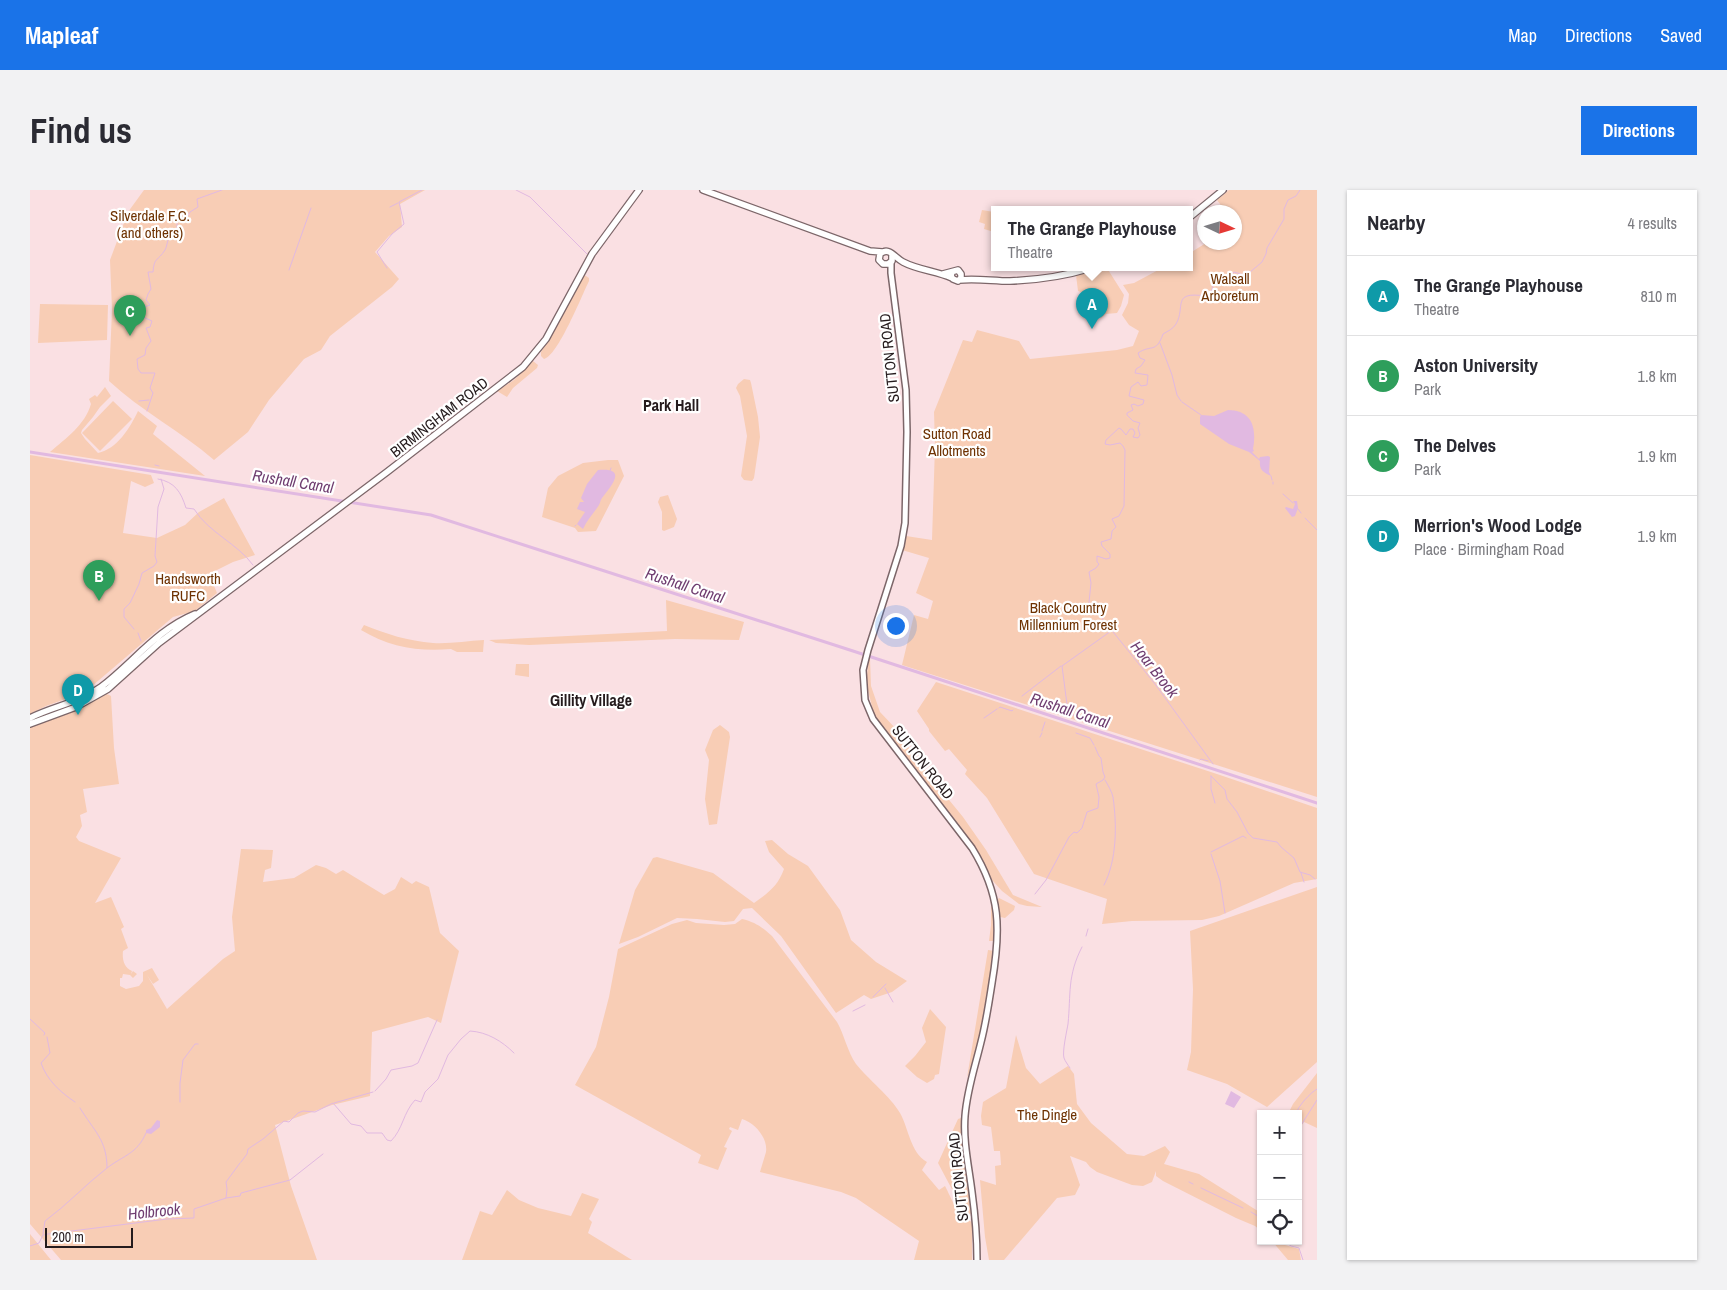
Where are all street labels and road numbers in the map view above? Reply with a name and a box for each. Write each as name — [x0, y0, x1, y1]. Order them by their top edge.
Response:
street label: SUTTON ROAD — [874, 312, 904, 404]
street label: BIRMINGHAM ROAD — [386, 372, 492, 462]
street label: SUTTON ROAD — [887, 720, 959, 804]
street label: SUTTON ROAD — [943, 1131, 973, 1223]

